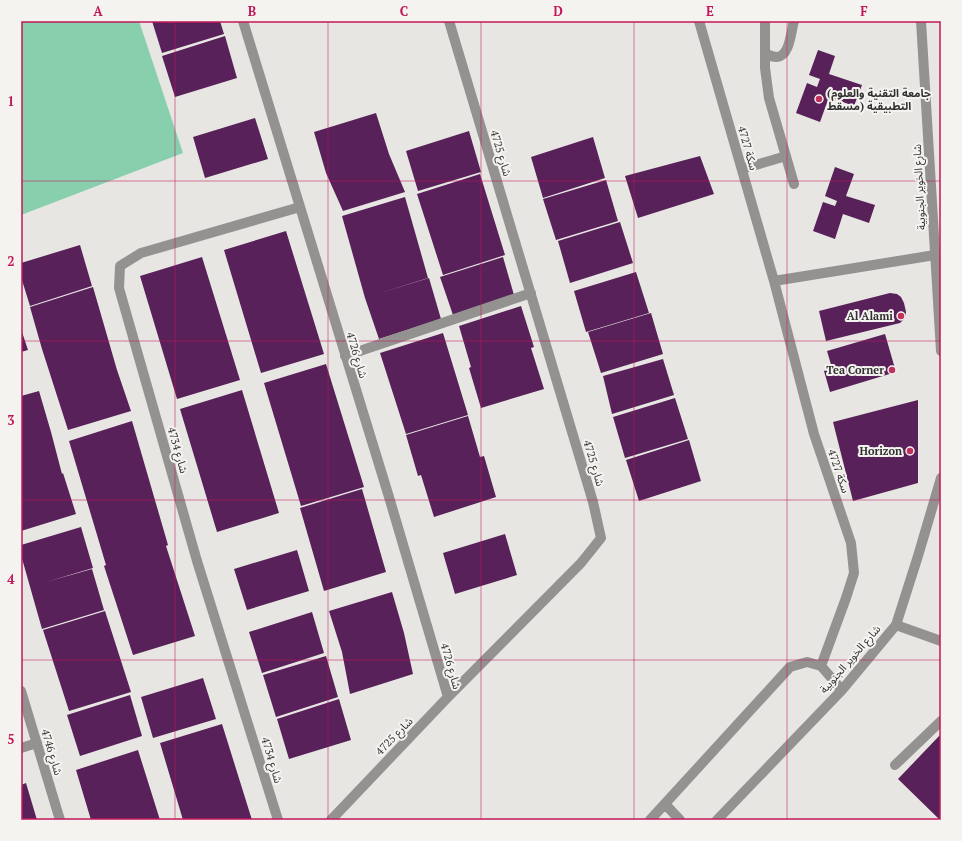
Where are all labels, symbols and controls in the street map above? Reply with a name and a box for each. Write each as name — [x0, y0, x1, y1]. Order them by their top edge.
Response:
text: A — [93, 2, 103, 20]
text: B — [248, 2, 256, 20]
text: C — [400, 2, 408, 20]
text: D — [553, 2, 563, 20]
text: E — [706, 2, 714, 20]
text: F — [860, 2, 868, 20]
place label: (جامعة التقنية والعلوم التطبيقية (مسقط — [827, 86, 931, 113]
text: 1 — [7, 92, 15, 110]
marker: (جامعة التقنية والعلوم التطبيقية (مسقط — [814, 94, 824, 104]
street label: سكة 4727 — [735, 124, 761, 172]
street label: 4725 شارع — [486, 128, 515, 178]
street label: شارع الخوير الجنوبية — [910, 143, 929, 230]
text: 2 — [7, 252, 15, 270]
place label: Al Alami — [847, 309, 893, 323]
marker: Al Alami — [896, 311, 906, 321]
street label: 4726 شارع — [342, 330, 371, 380]
place label: Tea Corner — [826, 363, 884, 377]
marker: Tea Corner — [887, 365, 897, 375]
text: 3 — [7, 411, 15, 429]
street label: 4734 شارع — [164, 425, 191, 475]
street label: 4725 شارع — [579, 438, 608, 488]
place label: Horizon — [859, 444, 902, 458]
marker: Horizon — [905, 446, 915, 456]
street label: سكة 4727 — [825, 447, 853, 495]
text: 4 — [7, 570, 15, 588]
street label: شارع الخوير الجنوبية — [817, 622, 884, 697]
street label: 4726 شارع — [437, 641, 464, 691]
street label: 4725 شارع — [372, 714, 417, 759]
street label: 4746 شارع — [37, 727, 66, 777]
text: 5 — [7, 730, 15, 748]
street label: 4734 شارع — [257, 735, 286, 785]

